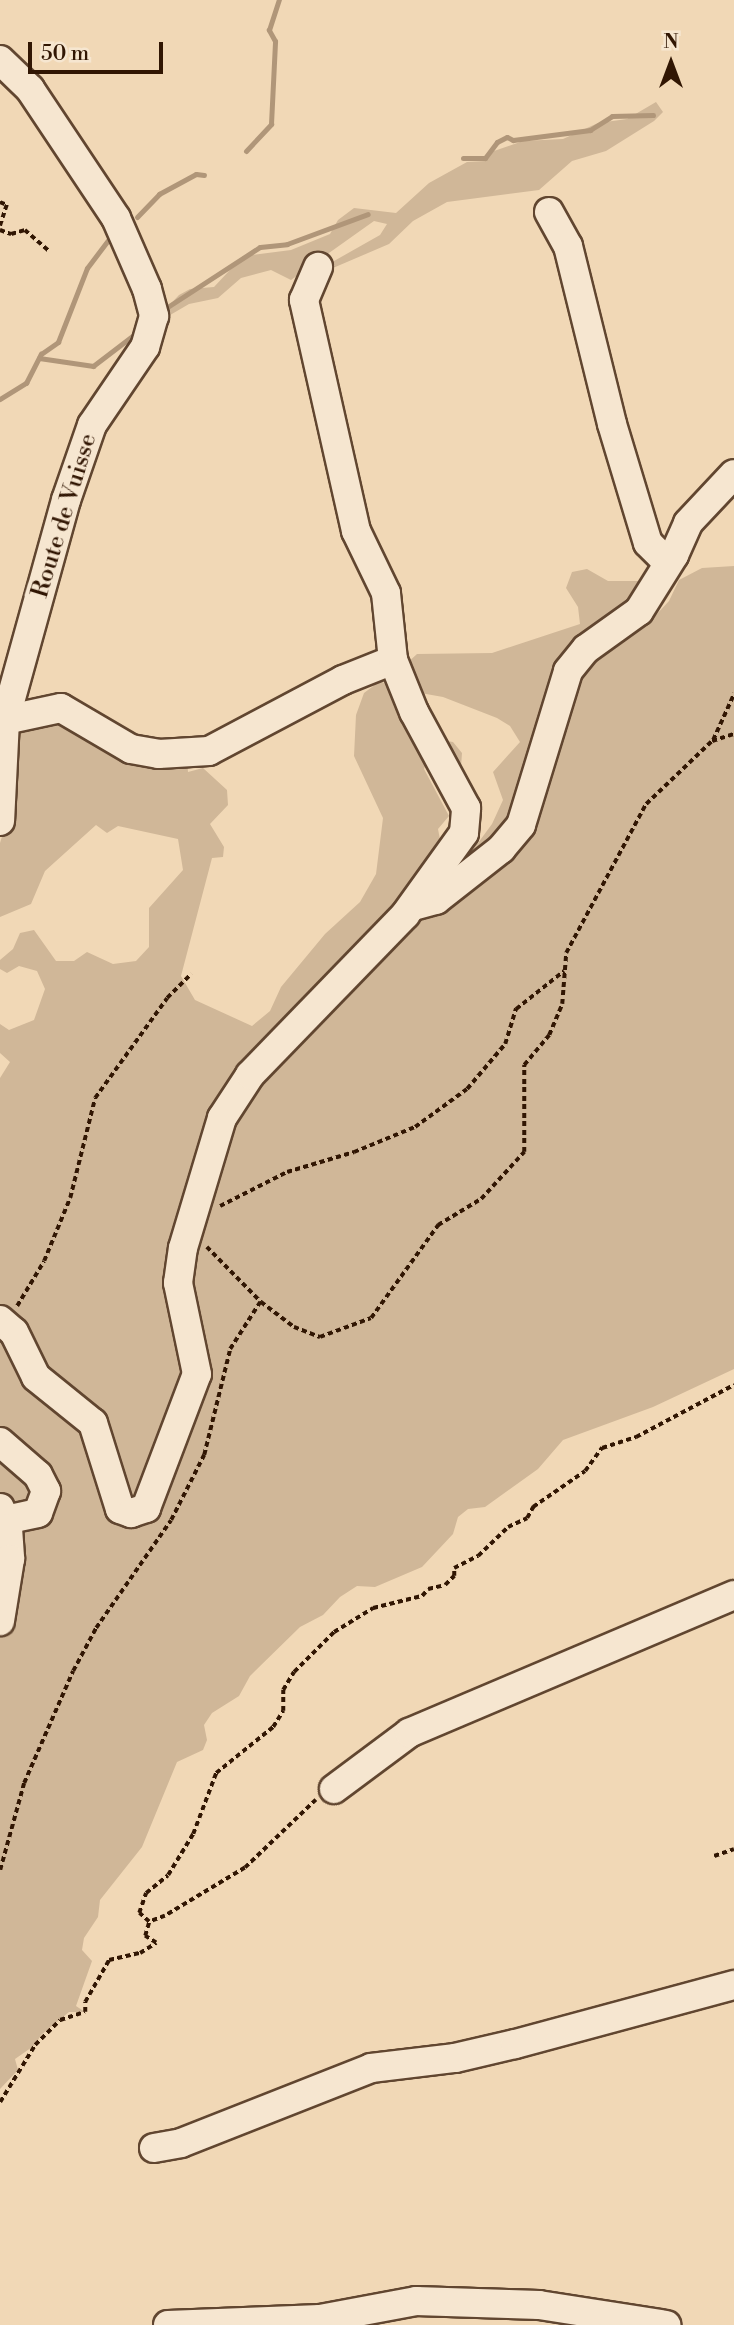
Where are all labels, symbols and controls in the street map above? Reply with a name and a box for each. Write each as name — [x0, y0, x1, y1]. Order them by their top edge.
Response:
scale bar — [32, 28, 166, 72]
north arrow — [636, 28, 706, 98]
text: N — [663, 30, 679, 54]
text: 50 m — [41, 41, 89, 67]
street label: Route de Vuisse — [26, 430, 104, 602]

